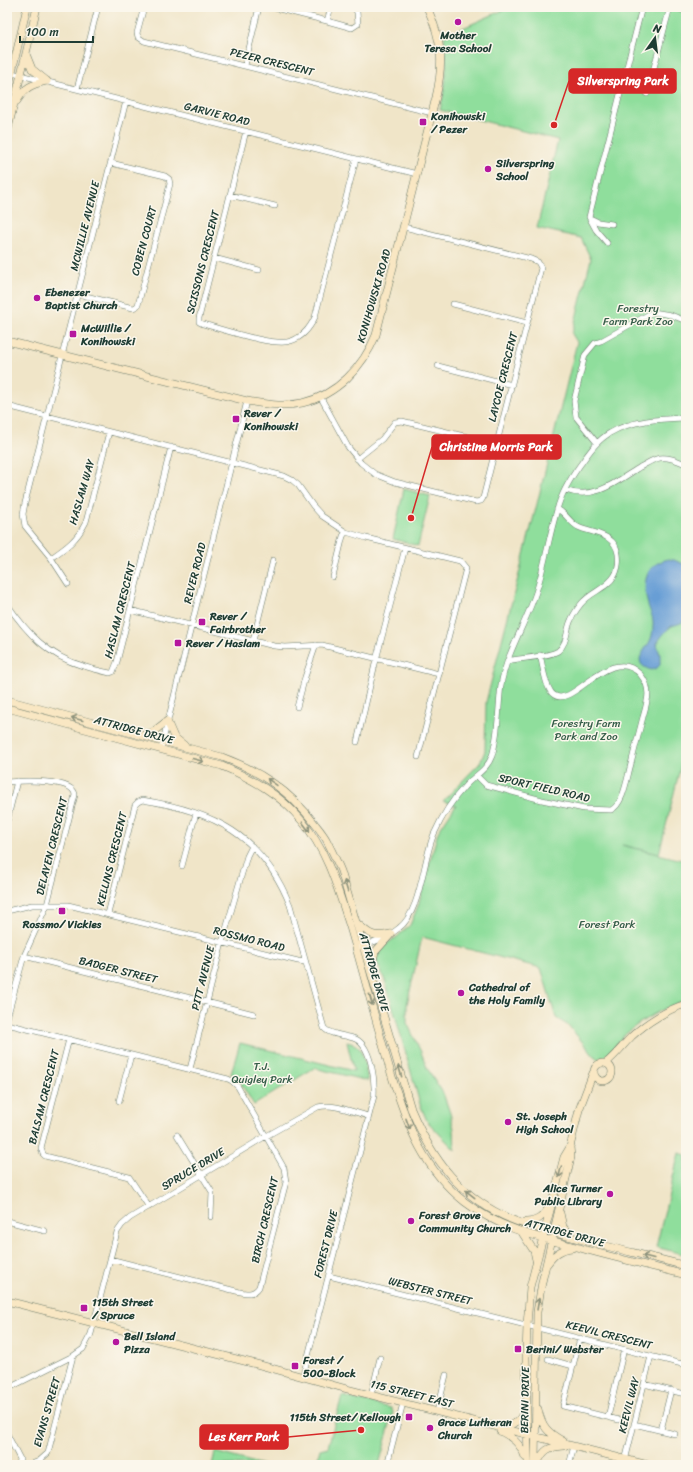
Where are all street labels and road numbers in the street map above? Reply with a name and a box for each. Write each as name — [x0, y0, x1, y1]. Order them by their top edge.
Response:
street label: PEZER CRESCENT — [228, 42, 316, 82]
street label: GARVIE ROAD — [182, 97, 252, 131]
street label: MCWILLIE AVENUE — [65, 178, 106, 273]
street label: COBEN COURT — [126, 204, 163, 278]
street label: SCISSONS CRESCENT — [181, 208, 225, 316]
street label: KONIHOWSKI ROAD — [352, 247, 397, 345]
street label: LAYCOE CRESCENT — [483, 330, 523, 424]
street label: HASLAM WAY — [64, 456, 101, 527]
street label: REVER ROAD — [178, 540, 212, 606]
street label: HASLAM CRESCENT — [99, 559, 141, 660]
street label: ATTRIDGE DRIVE — [91, 710, 177, 750]
street label: SPORT FIELD ROAD — [496, 768, 592, 808]
street label: DELAYEN CRESCENT — [31, 794, 74, 897]
street label: KELLINS CRESCENT — [91, 809, 133, 908]
street label: ROSSMO ROAD — [211, 921, 287, 957]
street label: ATTRIDGE DRIVE — [353, 929, 395, 1015]
street label: PITT AVENUE — [186, 943, 220, 1012]
street label: BADGER STREET — [77, 951, 160, 989]
street label: BALSAM CRESCENT — [23, 1047, 65, 1147]
street label: SPRUCE DRIVE — [157, 1142, 229, 1196]
street label: BIRCH CRESCENT — [246, 1174, 284, 1265]
street label: FOREST DRIVE — [308, 1207, 344, 1280]
street label: ATTRIDGE DRIVE — [522, 1213, 608, 1253]
street label: WEBSTER STREET — [386, 1271, 474, 1311]
street label: KEEVIL CRESCENT — [564, 1315, 655, 1355]
street label: BERINI DRIVE — [515, 1366, 535, 1434]
street label: EVANS STREET — [28, 1374, 66, 1449]
street label: 115 STREET EAST — [368, 1374, 456, 1414]
street label: KEEVIL WAY — [613, 1374, 645, 1435]

